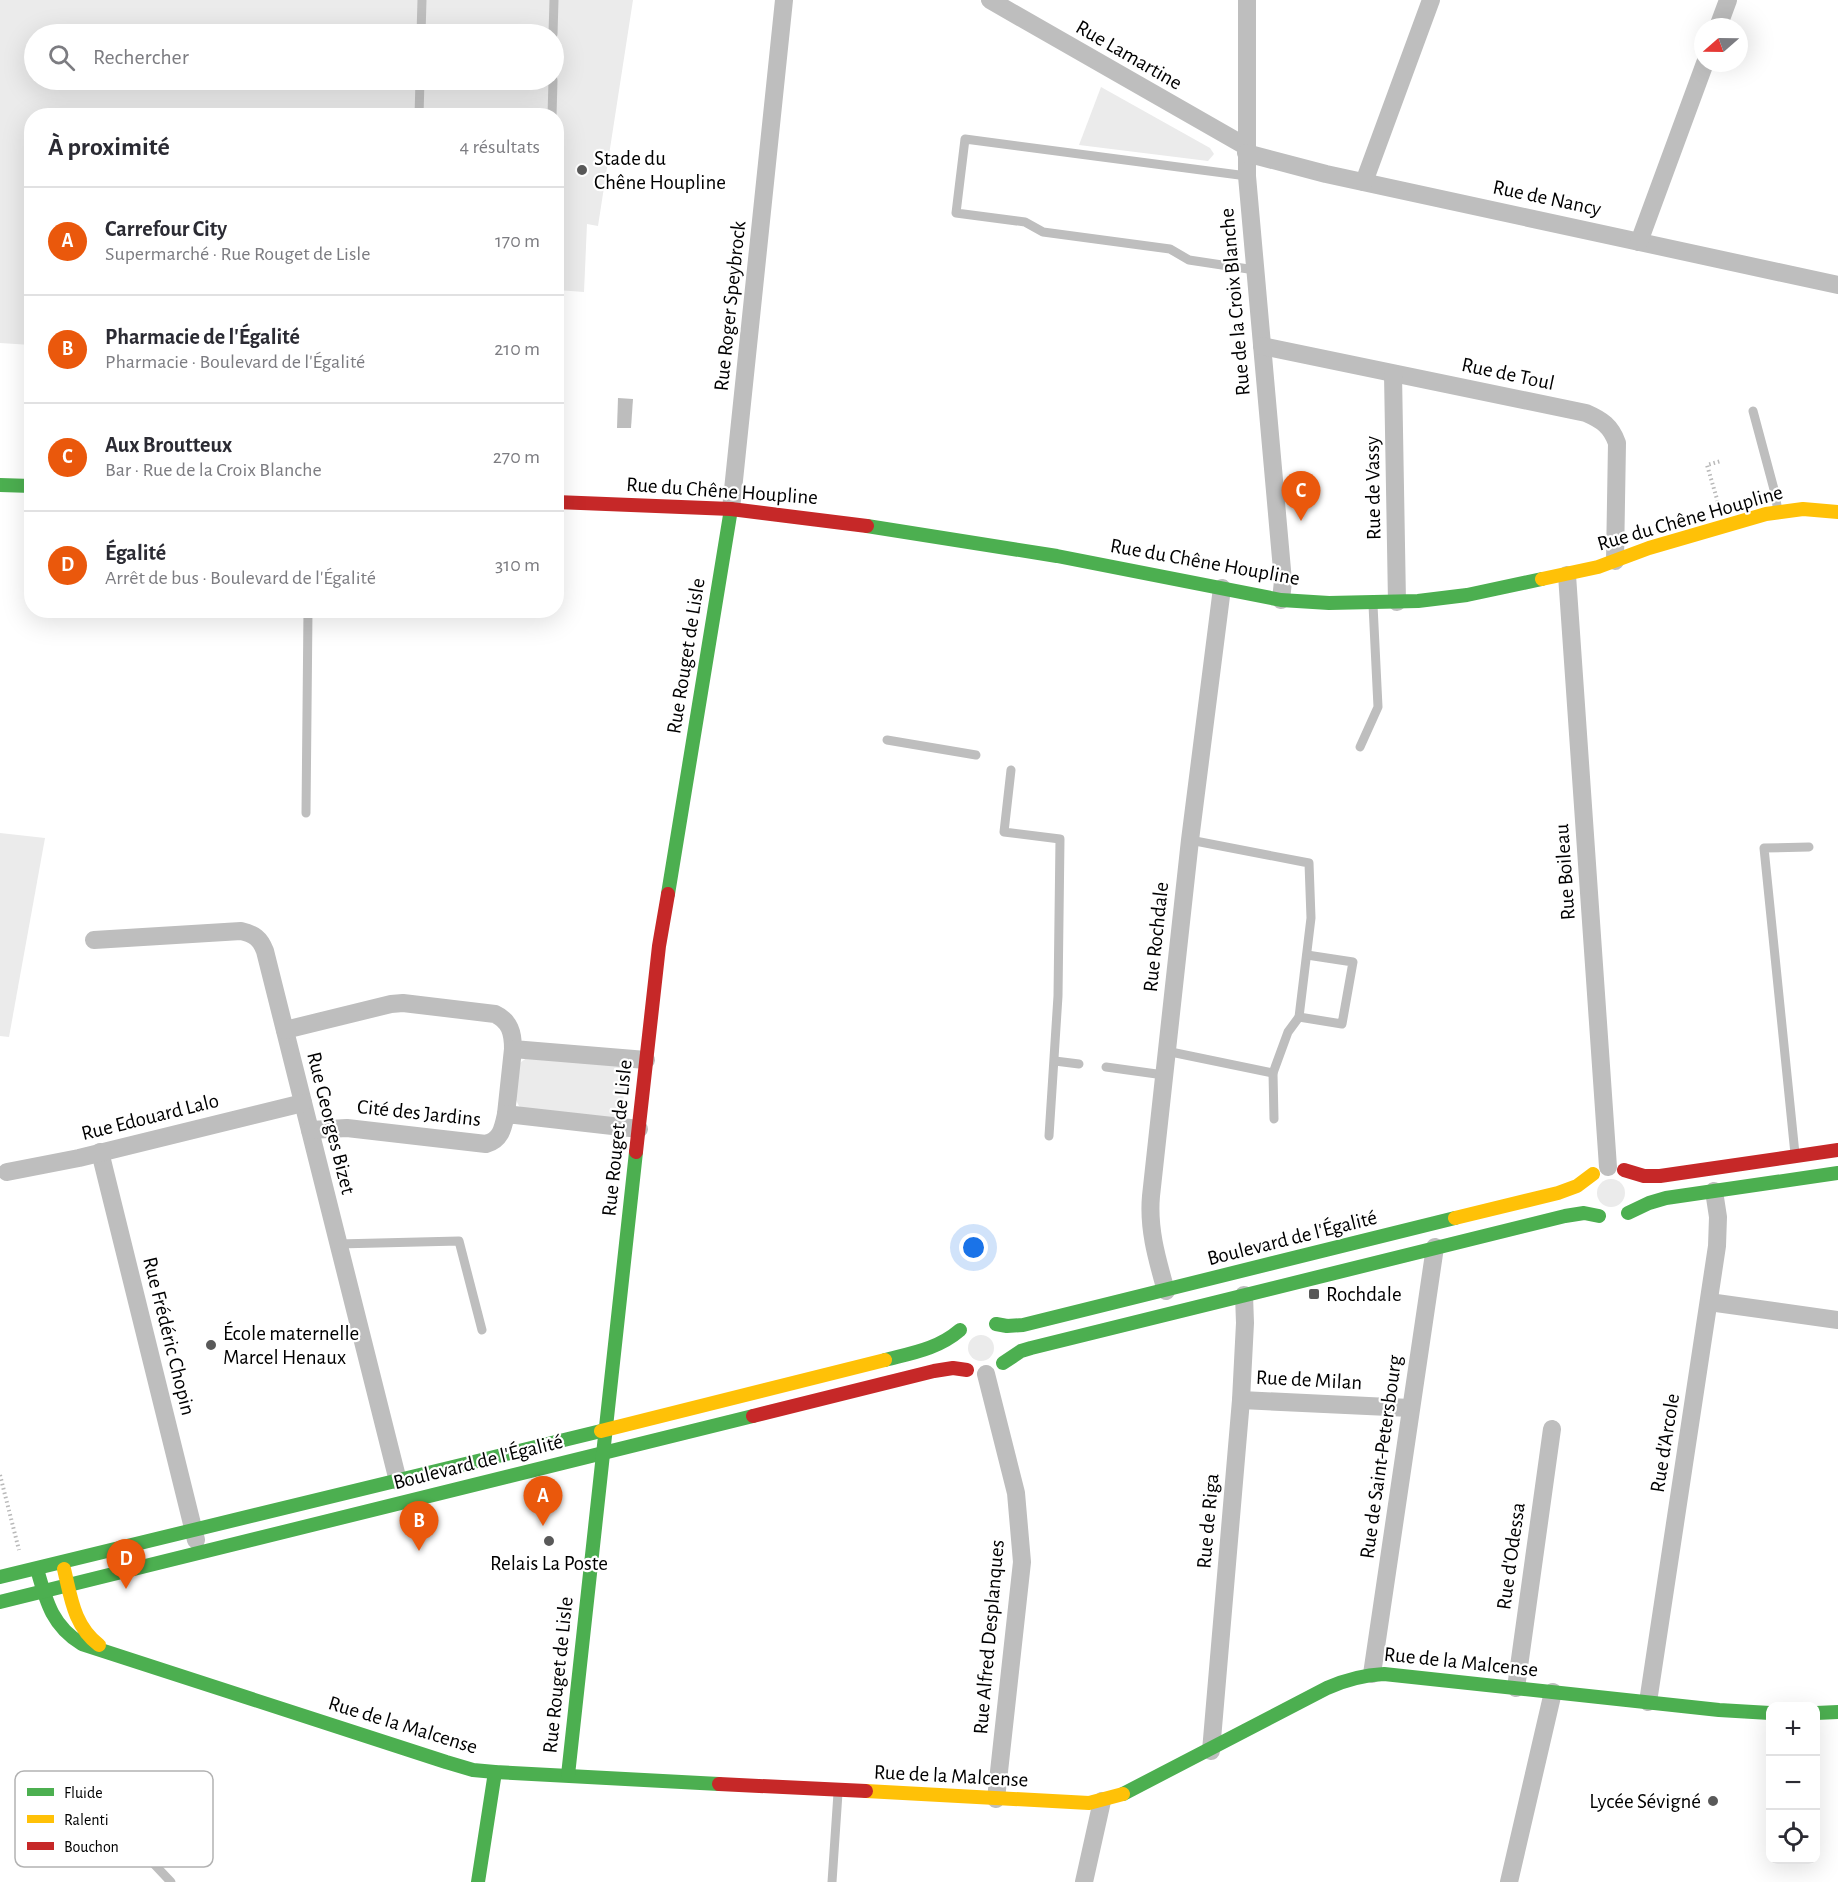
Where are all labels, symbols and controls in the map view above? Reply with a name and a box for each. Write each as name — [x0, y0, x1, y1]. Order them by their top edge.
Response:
street label: Rue Lamartine — [1072, 16, 1186, 94]
north arrow — [1694, 18, 1748, 72]
search box — [24, 24, 564, 90]
icon: search — [45, 41, 78, 74]
text: Rechercher — [93, 46, 189, 68]
text: À proximité — [48, 134, 170, 160]
text: 4 résultats — [459, 137, 540, 157]
place label: Stade du Chêne Houpline — [594, 148, 726, 193]
marker: Stade du Chêne Houpline — [575, 163, 589, 177]
street label: Rue de Nancy — [1491, 176, 1603, 220]
street label: Rue de la Croix Blanche — [1216, 207, 1254, 397]
text: Carrefour City — [105, 218, 227, 240]
street label: Rue Roger Speybrock — [711, 219, 749, 392]
text: A — [62, 231, 74, 251]
text: 170 m — [495, 231, 540, 251]
text: Supermarché · Rue Rouget de Lisle — [105, 244, 371, 264]
text: Pharmacie de l'Égalité — [105, 326, 300, 348]
text: B — [62, 339, 73, 359]
text: 210 m — [494, 339, 540, 359]
text: Pharmacie · Boulevard de l'Égalité — [105, 352, 365, 372]
street label: Rue de Toul — [1460, 354, 1556, 394]
text: Aux Broutteux — [105, 434, 232, 456]
street label: Rue de Vassy — [1362, 436, 1384, 540]
text: C — [62, 447, 73, 467]
text: 270 m — [493, 447, 540, 467]
text: Bar · Rue de la Croix Blanche — [105, 460, 322, 480]
pin: C — [1282, 472, 1320, 521]
street label: Rue du Chêne Houpline — [625, 474, 819, 508]
street label: Rue du Chêne Houpline — [1595, 481, 1785, 555]
street label: Rue du Chêne Houpline — [1109, 535, 1301, 589]
text: Égalité — [105, 542, 166, 564]
text: D — [61, 555, 74, 575]
text: 310 m — [495, 555, 540, 575]
text: Arrêt de bus · Boulevard de l'Égalité — [105, 568, 376, 588]
street label: Rue Rouget de Lisle — [663, 577, 709, 735]
street label: Rue Boileau — [1551, 823, 1579, 921]
street label: Rue Rochdale — [1140, 881, 1172, 993]
street label: Rue Georges Bizet — [303, 1050, 359, 1197]
street label: Rue Rouget de Lisle — [598, 1059, 636, 1217]
street label: Rue Edouard Lalo — [79, 1090, 221, 1144]
street label: Cité des Jardins — [356, 1096, 482, 1130]
street label: Boulevard de l'Égalité — [1205, 1205, 1379, 1269]
your location — [959, 1233, 988, 1262]
street label: Rue Frédéric Chopin — [139, 1255, 199, 1417]
place label: Rochdale — [1326, 1284, 1402, 1305]
marker: Rochdale — [1307, 1287, 1321, 1301]
place label: École maternelle Marcel Henaux — [223, 1321, 359, 1368]
marker: École maternelle Marcel Henaux — [204, 1338, 218, 1352]
street label: Rue de Saint-Petersbourg — [1356, 1353, 1406, 1560]
street label: Rue de Milan — [1255, 1367, 1363, 1393]
street label: Rue d'Arcole — [1647, 1392, 1683, 1494]
street label: Boulevard de l'Égalité — [391, 1429, 565, 1493]
street label: Rue de Riga — [1193, 1472, 1223, 1569]
pin: A — [524, 1476, 562, 1526]
street label: Rue d'Odessa — [1493, 1501, 1529, 1611]
pin: B — [400, 1502, 438, 1551]
marker: Relais La Poste — [542, 1534, 556, 1548]
street label: Rue Alfred Desplanques — [970, 1539, 1008, 1735]
pin: D — [106, 1540, 146, 1589]
place label: Relais La Poste — [490, 1553, 608, 1574]
street label: Rue Rouget de Lisle — [539, 1596, 577, 1754]
street label: Rue de la Malcense — [1383, 1643, 1539, 1681]
street label: Rue de la Malcense — [326, 1692, 480, 1758]
map controls — [1766, 1702, 1820, 1864]
button: + — [1766, 1702, 1820, 1756]
button: − — [1766, 1756, 1820, 1810]
street label: Rue de la Malcense — [873, 1761, 1029, 1791]
legend — [15, 1771, 213, 1867]
text: Fluide — [64, 1785, 103, 1801]
place label: Lycée Sévigné — [1589, 1791, 1701, 1812]
marker: Lycée Sévigné — [1706, 1794, 1720, 1808]
button: locate — [1766, 1810, 1820, 1864]
text: Ralenti — [64, 1812, 109, 1828]
text: Bouchon — [64, 1839, 119, 1855]

